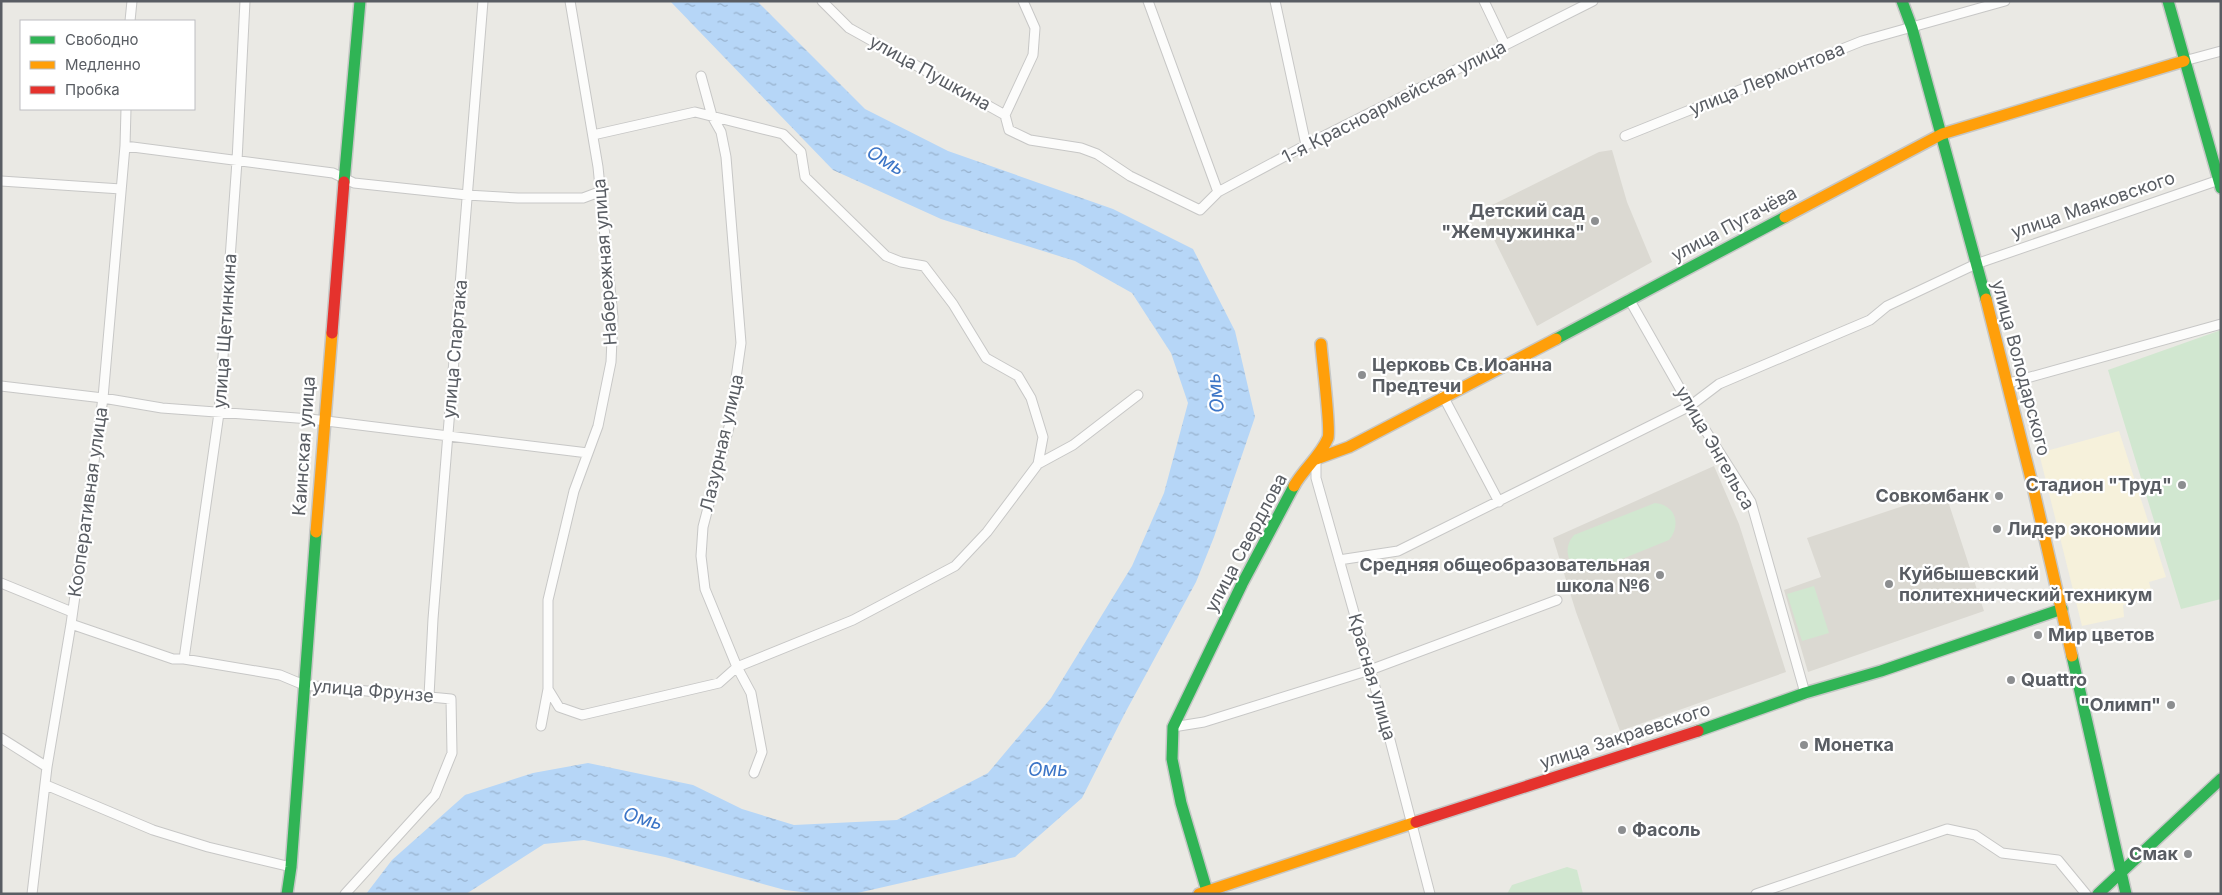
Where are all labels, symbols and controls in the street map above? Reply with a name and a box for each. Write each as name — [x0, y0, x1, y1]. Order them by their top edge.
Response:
legend — [20, 20, 195, 110]
text: Свободно — [65, 30, 139, 49]
street label: улица Пушкина — [866, 30, 995, 115]
street label: 1-я Красноармейская улица — [1278, 36, 1509, 167]
street label: улица Лермонтова — [1686, 38, 1848, 119]
text: Медленно — [65, 55, 141, 74]
text: Пробка — [65, 80, 120, 99]
water label: Омь — [863, 140, 909, 181]
street label: улица Маяковского — [2008, 167, 2177, 242]
street label: Набережная улица — [588, 178, 621, 346]
street label: улица Пугачёва — [1668, 182, 1800, 265]
place label: Детский сад "Жемчужинка" — [1441, 200, 1585, 242]
marker: Детский сад "Жемчужинка" — [1589, 215, 1601, 227]
street label: улица Щетинкина — [209, 253, 240, 409]
street label: улица Володарского — [1988, 278, 2055, 458]
street label: улица Спартака — [438, 279, 471, 419]
place label: Церковь Св.Иоанна Предтечи — [1372, 354, 1552, 396]
marker: Церковь Св.Иоанна Предтечи — [1356, 369, 1368, 381]
street label: Лазурная улица — [696, 372, 748, 514]
water label: Омь — [1202, 372, 1229, 414]
street label: Каинская улица — [288, 375, 319, 516]
street label: улица Энгельса — [1672, 382, 1759, 513]
street label: Кооперативная улица — [64, 406, 111, 598]
street label: улица Свердлова — [1200, 470, 1291, 616]
place label: Стадион "Труд" — [2026, 474, 2172, 495]
marker: Стадион "Труд" — [2176, 479, 2188, 491]
place label: Совкомбанк — [1875, 485, 1989, 506]
marker: Совкомбанк — [1993, 490, 2005, 502]
place label: Лидер экономии — [2007, 518, 2161, 539]
marker: Лидер экономии — [1991, 523, 2003, 535]
place label: Средняя общеобразовательная школа №6 — [1360, 554, 1650, 596]
place label: Куйбышевский политехнический техникум — [1899, 563, 2152, 605]
marker: Средняя общеобразовательная школа №6 — [1654, 569, 1666, 581]
marker: Куйбышевский политехнический техникум — [1883, 578, 1895, 590]
street label: Красная улица — [1344, 611, 1401, 743]
place label: Мир цветов — [2048, 624, 2155, 645]
marker: Мир цветов — [2032, 629, 2044, 641]
place label: Quattro — [2021, 669, 2087, 690]
marker: Quattro — [2005, 674, 2017, 686]
street label: улица Фрунзе — [311, 675, 435, 706]
place label: "Олимп" — [2080, 694, 2161, 715]
street label: улица Закраевского — [1537, 698, 1713, 773]
marker: "Олимп" — [2165, 699, 2177, 711]
place label: Монетка — [1814, 734, 1894, 755]
marker: Монетка — [1798, 739, 1810, 751]
water label: Омь — [1028, 758, 1068, 781]
water label: Омь — [621, 802, 665, 835]
place label: Фасоль — [1632, 819, 1701, 840]
marker: Фасоль — [1616, 824, 1628, 836]
place label: Смак — [2129, 843, 2178, 864]
marker: Смак — [2182, 848, 2194, 860]

